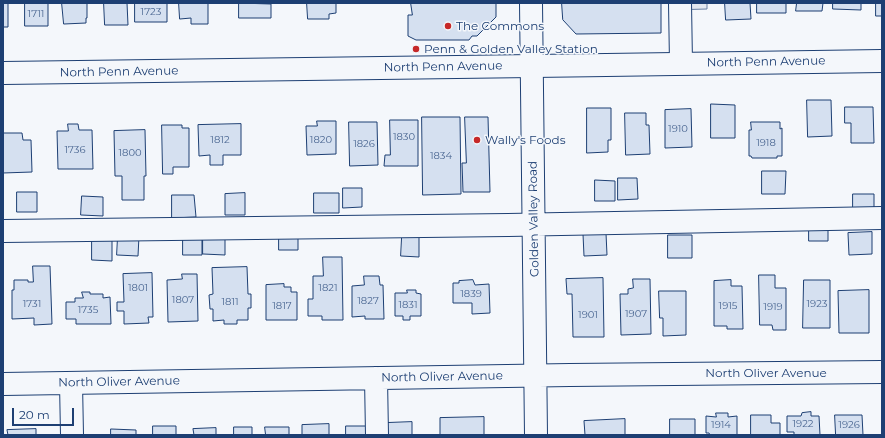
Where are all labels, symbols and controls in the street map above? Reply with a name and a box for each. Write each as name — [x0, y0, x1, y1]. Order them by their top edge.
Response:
house number: 1723 — [141, 6, 161, 18]
house number: 1711 — [28, 8, 44, 20]
place label: The Commons — [456, 19, 544, 33]
marker: The Commons — [443, 21, 453, 31]
place label: Penn & Golden Valley Station — [424, 42, 598, 56]
marker: Penn & Golden Valley Station — [411, 44, 421, 54]
street label: North Penn Avenue — [707, 54, 825, 70]
street label: North Penn Avenue — [384, 59, 502, 75]
street label: North Penn Avenue — [60, 64, 178, 80]
house number: 1910 — [668, 123, 688, 135]
house number: 1830 — [393, 131, 415, 143]
place label: Wally's Foods — [485, 133, 566, 147]
house number: 1812 — [210, 134, 230, 146]
house number: 1820 — [310, 134, 332, 146]
marker: Wally's Foods — [472, 135, 482, 145]
house number: 1918 — [756, 137, 776, 149]
house number: 1826 — [353, 138, 375, 150]
house number: 1736 — [64, 144, 86, 156]
house number: 1800 — [118, 147, 142, 159]
house number: 1834 — [430, 150, 452, 162]
street label: Golden Valley Road — [526, 161, 542, 277]
house number: 1801 — [128, 282, 148, 294]
house number: 1821 — [318, 282, 338, 294]
house number: 1839 — [460, 288, 482, 300]
house number: 1807 — [172, 294, 194, 306]
house number: 1827 — [357, 295, 379, 307]
house number: 1811 — [221, 296, 239, 308]
house number: 1731 — [23, 298, 41, 310]
house number: 1923 — [806, 298, 828, 310]
house number: 1831 — [398, 299, 418, 311]
house number: 1817 — [272, 300, 292, 312]
house number: 1915 — [719, 300, 737, 312]
house number: 1919 — [763, 301, 783, 313]
house number: 1735 — [78, 304, 98, 316]
house number: 1907 — [625, 308, 647, 320]
house number: 1901 — [578, 309, 598, 321]
street label: North Oliver Avenue — [705, 366, 827, 380]
street label: North Oliver Avenue — [381, 369, 503, 385]
street label: North Oliver Avenue — [58, 374, 180, 390]
scale bar — [14, 400, 76, 426]
text: 20 m — [19, 407, 50, 422]
house number: 1922 — [792, 418, 814, 430]
house number: 1914 — [711, 419, 731, 431]
house number: 1926 — [838, 419, 860, 431]

